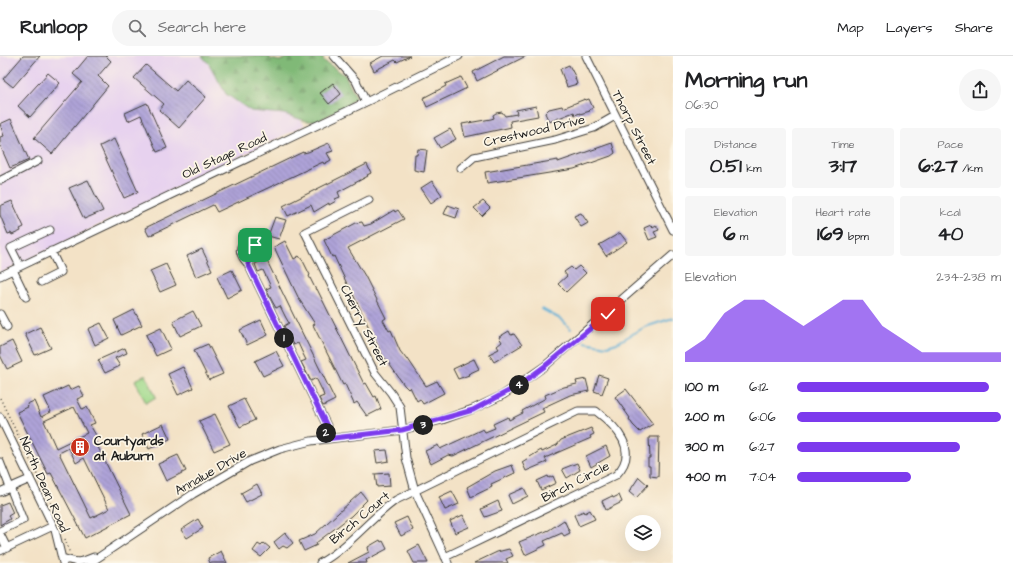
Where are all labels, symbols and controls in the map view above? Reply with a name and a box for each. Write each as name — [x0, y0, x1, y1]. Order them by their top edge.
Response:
search box — [112, 10, 392, 46]
text: Runloop — [20, 14, 88, 41]
icon: search — [126, 17, 148, 39]
text: Search here — [158, 17, 246, 38]
text: Map — [837, 18, 864, 38]
text: Layers — [886, 18, 933, 38]
text: Share — [955, 18, 993, 38]
text: Morning run — [685, 65, 808, 96]
button: share — [959, 69, 1001, 111]
street label: Thorp Street — [608, 87, 661, 169]
text: 06:30 — [685, 96, 718, 114]
street label: Crestwood Drive — [482, 111, 587, 151]
street label: Old Stage Road — [179, 128, 270, 184]
text: Distance — [714, 137, 757, 152]
text: Time — [831, 137, 855, 152]
text: Pace — [938, 137, 963, 152]
text: 0.51 — [710, 152, 742, 180]
text: 3:17 — [829, 152, 857, 180]
text: 6:27 — [918, 152, 958, 180]
text: km — [742, 161, 762, 176]
text: /km — [958, 161, 983, 176]
text: Elevation — [714, 205, 757, 220]
text: Heart rate — [815, 205, 871, 220]
text: kcal — [940, 205, 961, 220]
text: 6 — [723, 220, 735, 248]
text: 169 — [817, 220, 844, 248]
text: 40 — [937, 220, 963, 248]
pin — [238, 228, 272, 262]
text: m — [735, 229, 748, 244]
text: bpm — [844, 229, 869, 244]
icon: arrive — [244, 234, 266, 256]
text: Elevation — [685, 268, 736, 286]
text: 234–238 m — [936, 268, 1001, 286]
street label: Cherry Street — [335, 282, 393, 371]
pin — [591, 297, 625, 331]
icon: check — [597, 303, 619, 325]
pin: 1 — [274, 328, 294, 348]
text: 1 — [283, 330, 285, 345]
pin: 4 — [509, 375, 529, 395]
text: 4 — [515, 377, 523, 392]
text: 100 m — [685, 378, 718, 396]
text: 6:12 — [749, 378, 768, 396]
text: 200 m — [685, 408, 724, 426]
text: 6:06 — [749, 408, 776, 426]
pin: 3 — [413, 415, 433, 435]
text: 3 — [420, 417, 426, 432]
pin: 2 — [316, 423, 336, 443]
text: 2 — [323, 425, 329, 440]
place label: Courtyards at Auburn — [93, 432, 164, 465]
street label: North Dean Road — [15, 434, 73, 535]
building icon: Courtyards at Auburn — [69, 436, 91, 458]
text: 300 m — [685, 438, 723, 456]
text: 6:27 — [749, 438, 775, 456]
street label: Annalue Drive — [171, 444, 250, 500]
street label: Birch Circle — [538, 457, 612, 507]
text: 400 m — [685, 468, 726, 486]
text: 7:04 — [749, 468, 776, 486]
street label: Birch Court — [326, 487, 394, 548]
map controls — [625, 515, 661, 551]
button: layers — [625, 515, 661, 551]

